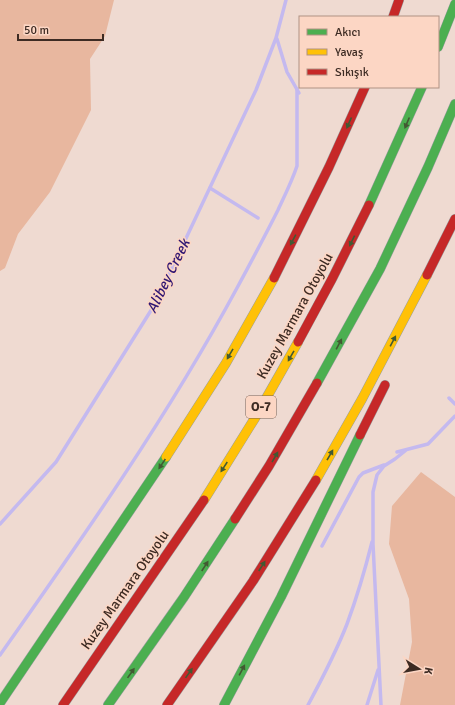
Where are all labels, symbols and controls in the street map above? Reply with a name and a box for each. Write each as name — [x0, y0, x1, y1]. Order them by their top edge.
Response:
scale bar — [18, 16, 103, 42]
legend — [299, 16, 439, 88]
text: 50 m — [24, 23, 49, 38]
text: Akıcı — [335, 25, 361, 40]
text: Yavaş — [335, 45, 363, 60]
text: Sıkışık — [335, 65, 369, 80]
one-way arrow — [346, 117, 352, 128]
one-way arrow — [403, 117, 410, 129]
one-way arrow — [289, 234, 296, 246]
water label: Alibey Creek — [142, 235, 194, 316]
one-way arrow — [349, 235, 355, 246]
street label: Kuzey Marmara Otoyolu — [253, 250, 337, 382]
one-way arrow — [390, 335, 397, 347]
one-way arrow — [336, 338, 343, 350]
one-way arrow — [227, 348, 234, 360]
one-way arrow — [287, 350, 294, 362]
road number: O-7 — [246, 396, 276, 418]
one-way arrow — [327, 449, 334, 461]
one-way arrow — [272, 451, 279, 463]
one-way arrow — [158, 459, 166, 470]
one-way arrow — [220, 462, 228, 472]
street label: Kuzey Marmara Otoyolu — [77, 527, 173, 653]
one-way arrow — [201, 560, 208, 572]
one-way arrow — [259, 560, 266, 571]
north arrow — [399, 649, 439, 689]
one-way arrow — [239, 665, 245, 676]
text: K — [421, 666, 435, 676]
one-way arrow — [127, 668, 135, 678]
one-way arrow — [185, 668, 193, 678]

